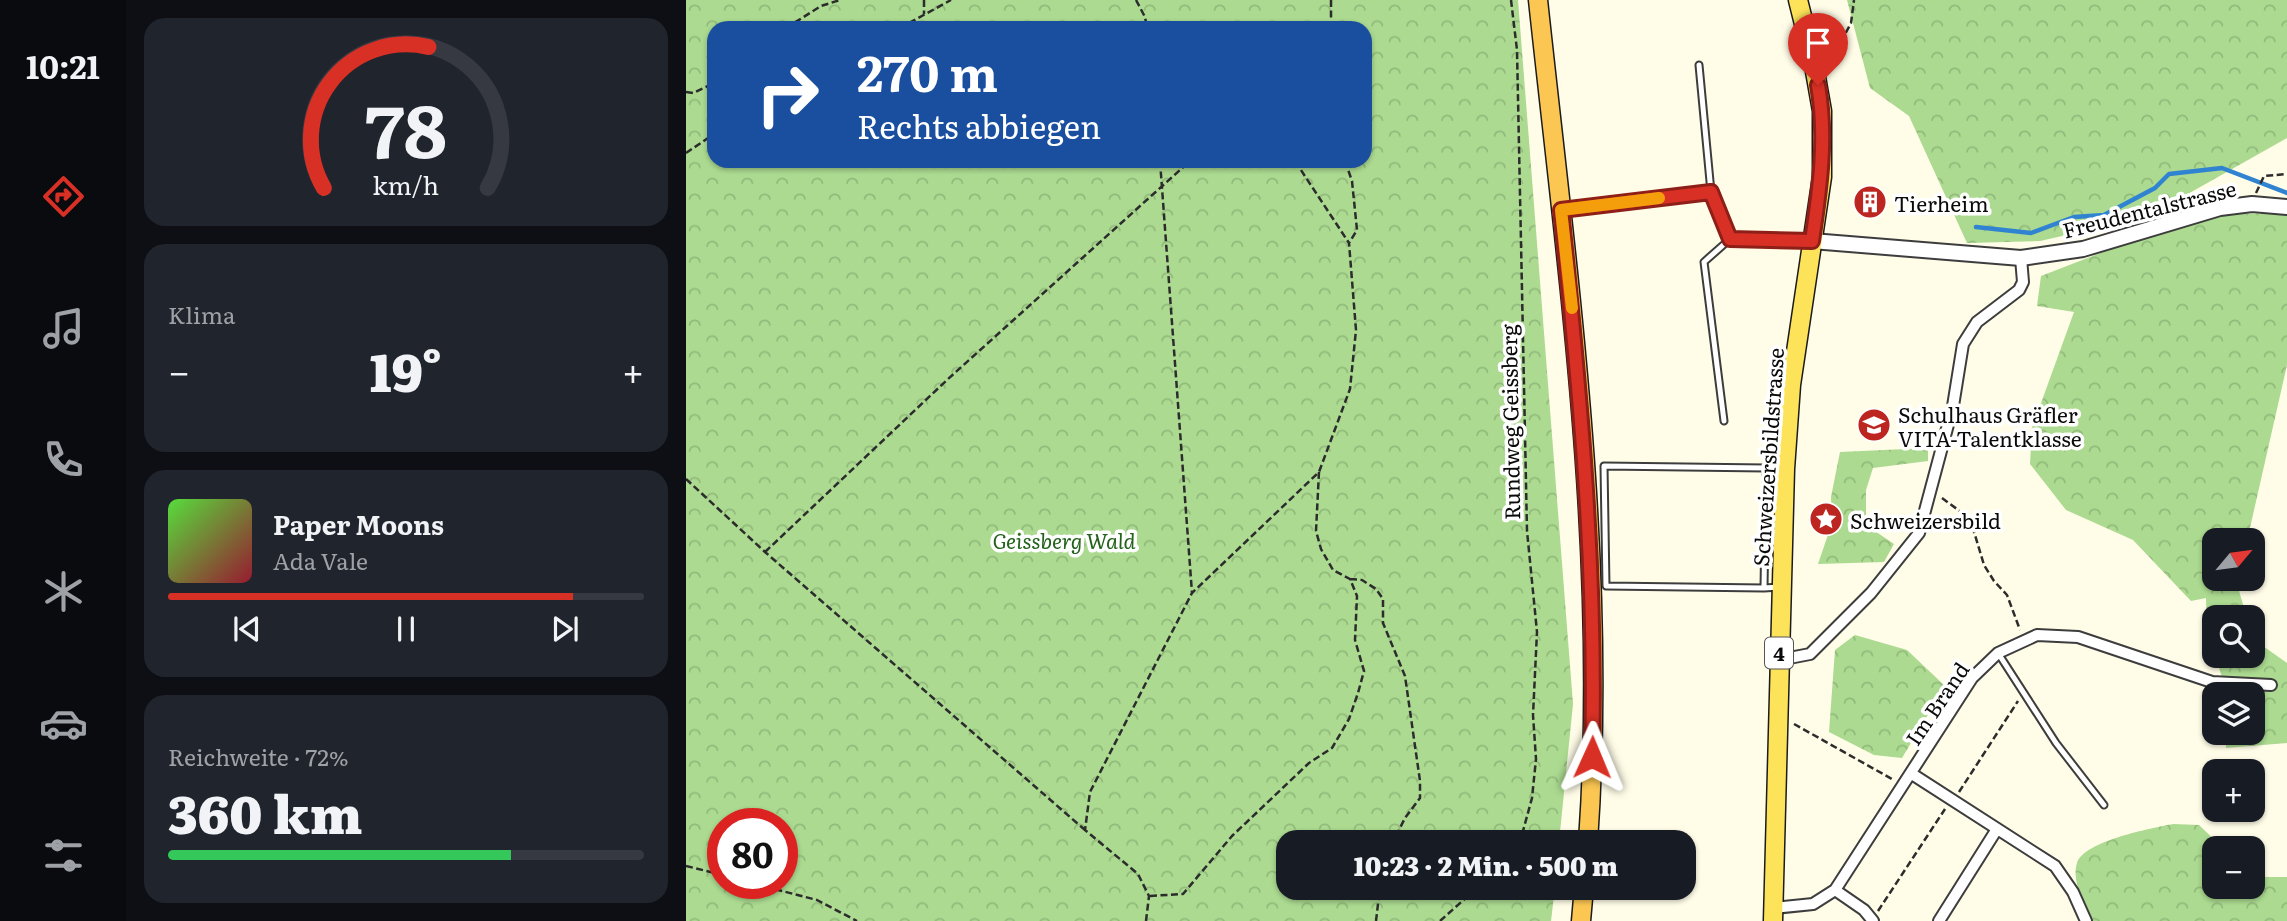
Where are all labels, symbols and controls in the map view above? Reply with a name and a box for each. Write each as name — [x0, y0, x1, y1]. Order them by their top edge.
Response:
pin — [1788, 13, 1848, 85]
icon: arrive — [1799, 24, 1837, 62]
text: 270 m — [857, 34, 998, 107]
text: 10:21 — [26, 41, 100, 89]
icon: right — [742, 49, 833, 140]
text: 78 — [365, 72, 447, 180]
text: Rechts abbiegen — [857, 101, 1101, 149]
text: km/h — [373, 166, 439, 203]
street label: Freudentalstrasse — [2059, 171, 2239, 245]
icon: directions — [39, 172, 88, 221]
building icon: Tierheim — [1851, 183, 1889, 221]
place label: Tierheim — [1894, 187, 1989, 218]
text: Klima — [168, 297, 235, 331]
icon: music — [39, 304, 88, 353]
street label: Rundweg Geissberg — [1492, 324, 1526, 520]
text: 19° — [370, 331, 442, 408]
text: − — [168, 341, 190, 398]
text: + — [622, 341, 644, 398]
street label: Schweizersbildstrasse — [1744, 346, 1790, 567]
place label: Schulhaus Gräfler VITA-Talentklasse — [1898, 398, 2082, 453]
school or university icon: Schulhaus Gräfler VITA-Talentklasse — [1855, 406, 1893, 444]
icon: phone — [39, 435, 88, 484]
place icon: Schweizersbild — [1807, 500, 1845, 538]
text: Paper Moons — [273, 504, 444, 543]
place label: Schweizersbild — [1850, 504, 2001, 535]
park label: Geissberg Wald — [993, 524, 1135, 555]
north arrow — [2202, 528, 2264, 592]
map controls — [2202, 528, 2265, 899]
text: Ada Vale — [273, 543, 368, 577]
icon: climate — [39, 567, 88, 616]
button: search — [2202, 605, 2265, 668]
icon: previous — [228, 610, 266, 648]
icon: pause — [387, 610, 425, 648]
icon: next — [546, 610, 584, 648]
road number: 4 — [1765, 638, 1793, 668]
street label: Im Brand — [1897, 655, 1975, 751]
button: layers — [2202, 682, 2265, 745]
icon: car — [39, 699, 88, 748]
position arrow — [1555, 720, 1629, 794]
text: Reichweite · 72% — [168, 739, 349, 773]
button: + — [2202, 759, 2265, 822]
text: 360 km — [168, 773, 362, 850]
speed limit sign: 80 — [707, 808, 798, 899]
icon: filters — [39, 831, 88, 880]
button: − — [2202, 836, 2265, 899]
text: 10:23 · 2 Min. · 500 m — [1354, 845, 1618, 884]

